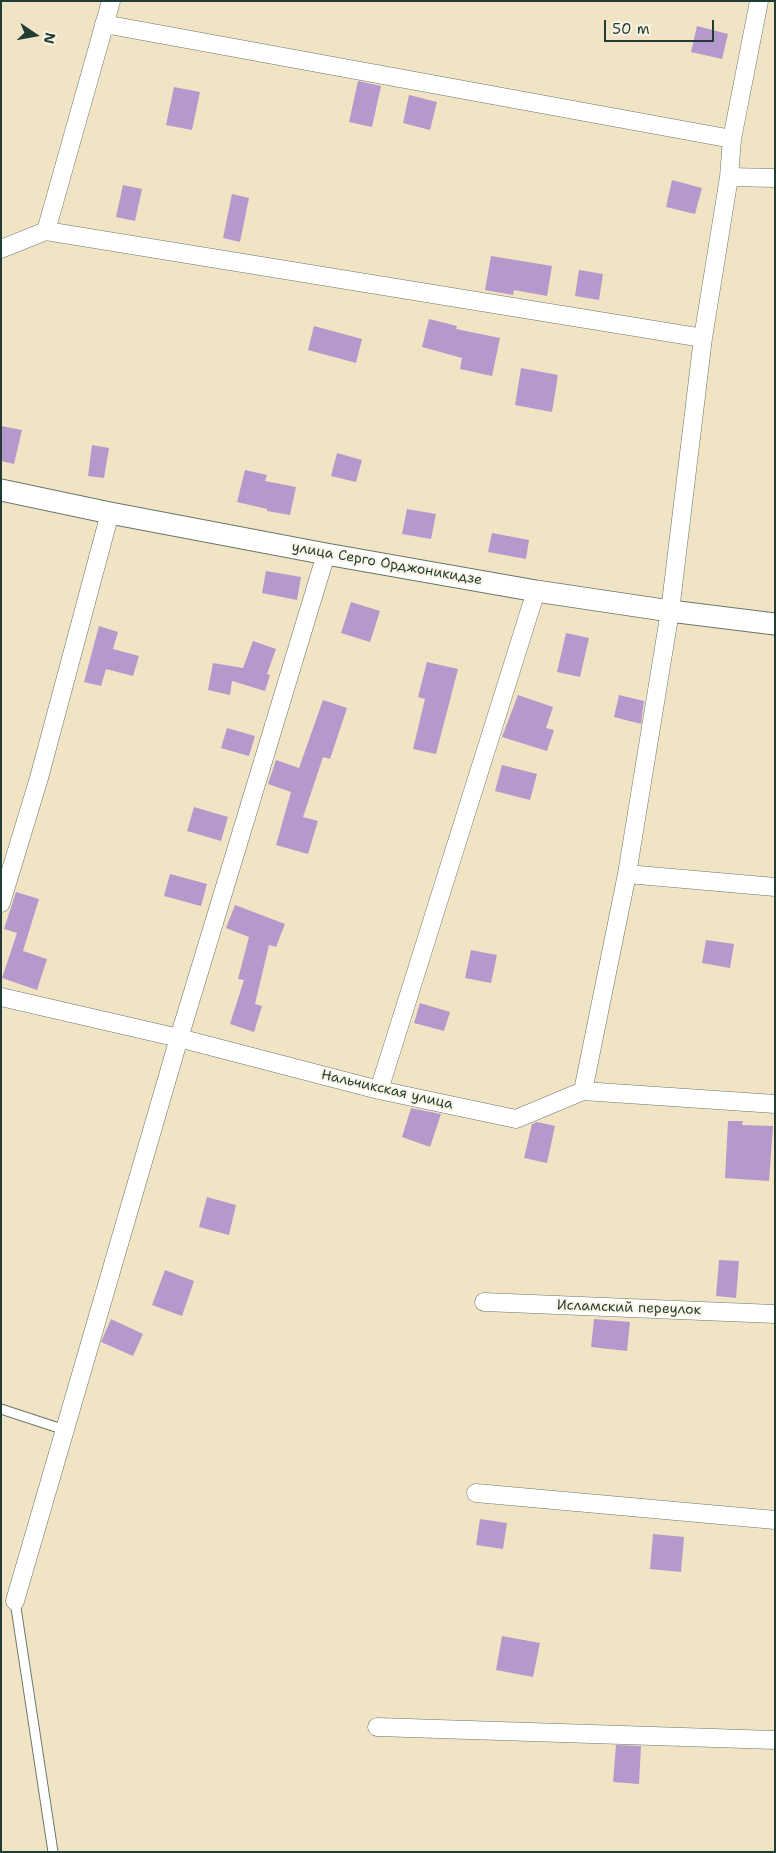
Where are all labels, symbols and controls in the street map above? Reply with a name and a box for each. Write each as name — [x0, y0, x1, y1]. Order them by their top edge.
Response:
north arrow — [10, 10, 60, 60]
scale bar — [606, 10, 716, 42]
text: 50 m — [612, 19, 650, 39]
text: N — [40, 31, 60, 45]
street label: улица Серго Орджоникидзе — [291, 539, 483, 589]
street label: Нальчикская улица — [319, 1067, 455, 1113]
street label: Исламский переулок — [557, 1297, 701, 1319]

